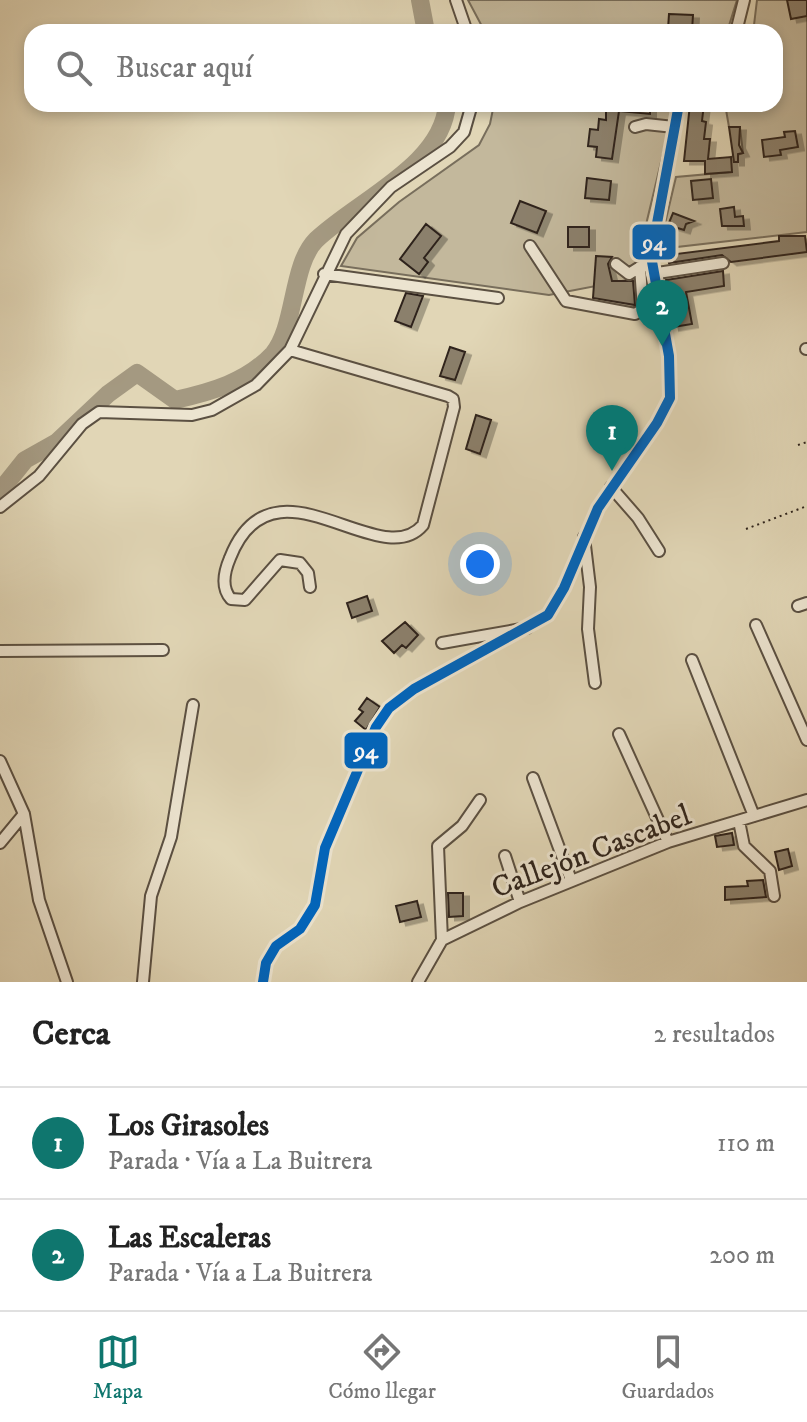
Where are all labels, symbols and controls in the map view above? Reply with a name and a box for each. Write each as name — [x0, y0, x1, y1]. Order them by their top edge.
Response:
search box — [24, 24, 783, 112]
icon: search — [52, 46, 96, 90]
text: Buscar aquí — [116, 50, 253, 87]
line badge: 94 — [631, 223, 677, 261]
text: 94 — [640, 230, 667, 257]
pin: 2 — [636, 280, 688, 346]
pin: 1 — [586, 405, 638, 471]
your location — [460, 544, 500, 584]
line badge: 94 — [343, 731, 389, 770]
text: 94 — [352, 738, 379, 765]
street label: Callejón Cascabel — [487, 797, 697, 907]
text: Cerca — [32, 1013, 110, 1055]
text: 2 resultados — [654, 1018, 775, 1051]
text: Los Girasoles — [108, 1108, 269, 1145]
text: 1 — [53, 1127, 63, 1160]
text: 110 m — [717, 1127, 775, 1160]
text: Parada · Vía a La Buitrera — [108, 1145, 372, 1178]
text: Las Escaleras — [108, 1220, 271, 1257]
text: 2 — [52, 1239, 64, 1272]
text: 200 m — [709, 1239, 775, 1272]
text: Parada · Vía a La Buitrera — [108, 1257, 372, 1290]
tab: Mapa — [93, 1330, 143, 1405]
tab: Cómo llegar — [328, 1330, 436, 1405]
tab: Guardados — [621, 1330, 714, 1405]

